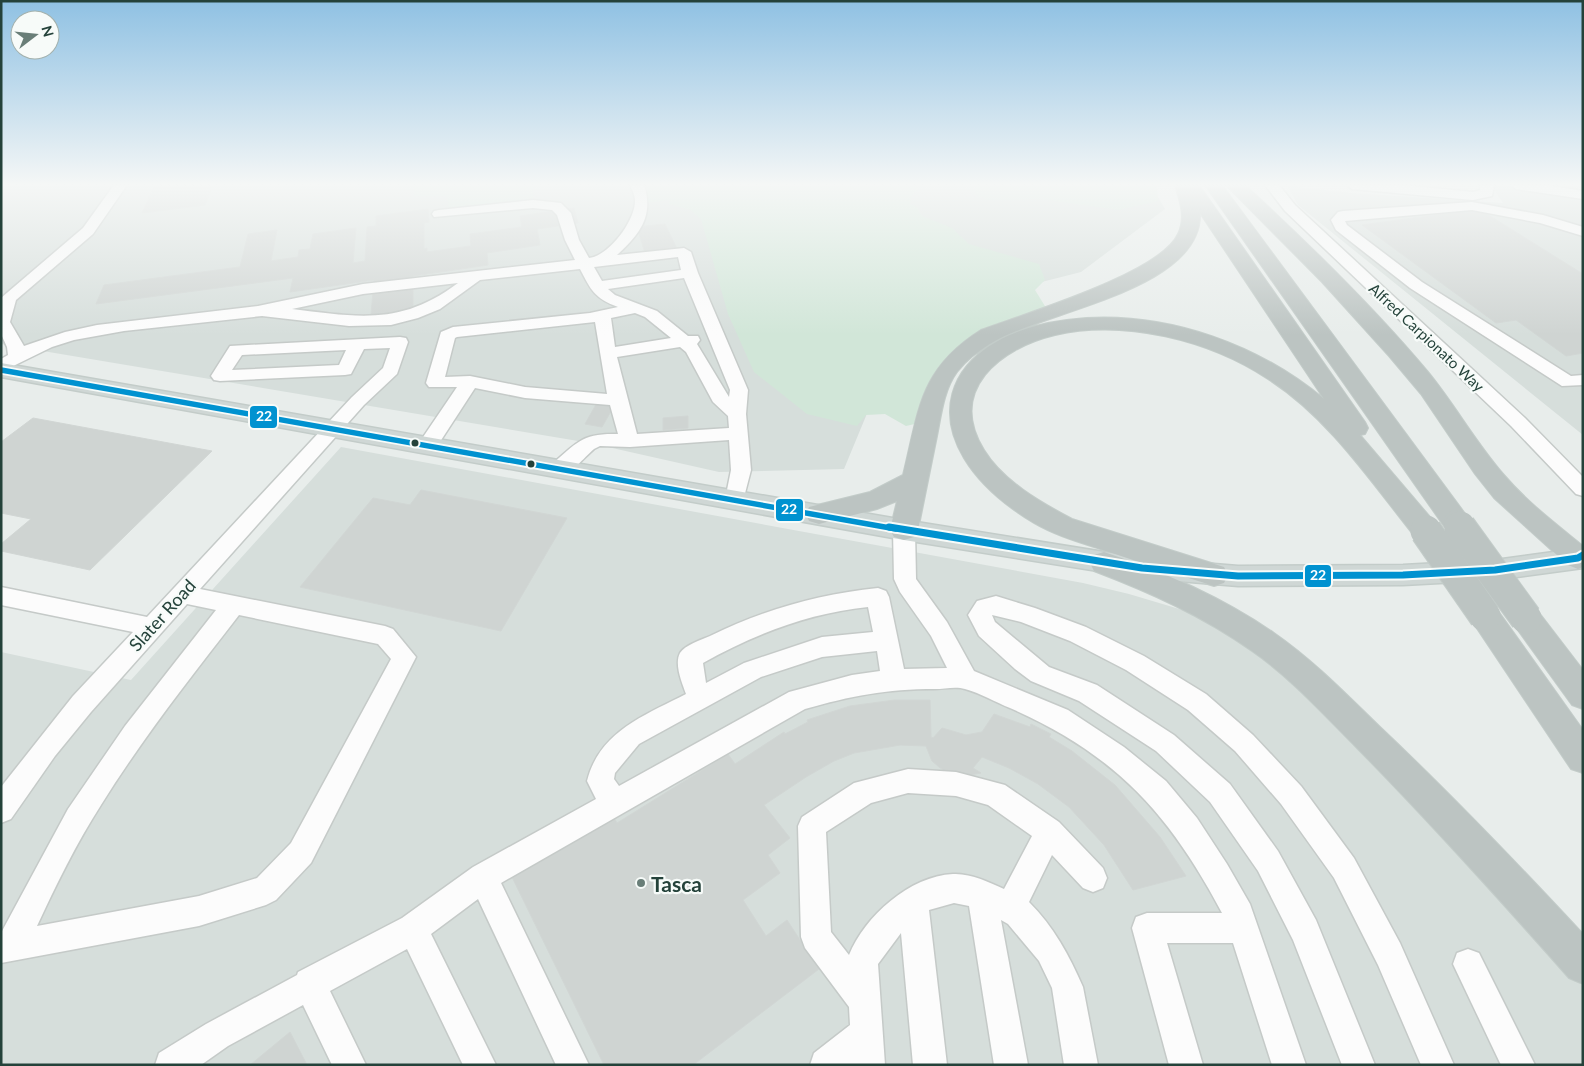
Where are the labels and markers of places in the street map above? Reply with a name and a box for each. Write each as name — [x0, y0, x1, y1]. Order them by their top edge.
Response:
unlabelled marker — [410, 438, 420, 448]
unlabelled marker — [526, 459, 536, 469]
place label: Tasca — [651, 871, 702, 896]
marker: Tasca — [635, 877, 647, 889]

